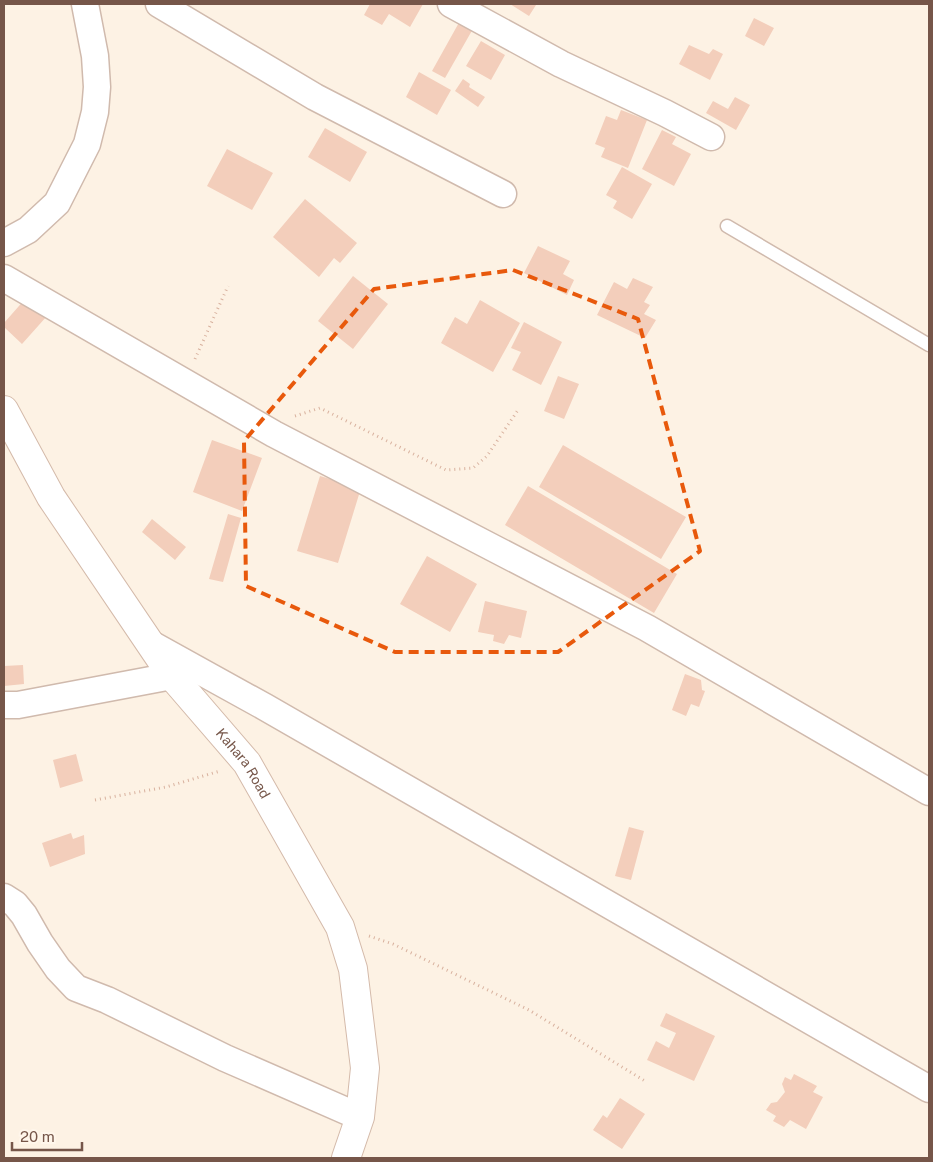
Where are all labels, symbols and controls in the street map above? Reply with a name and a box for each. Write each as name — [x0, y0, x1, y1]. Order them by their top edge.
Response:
street label: Kahara Road — [213, 725, 273, 801]
scale bar — [12, 1120, 82, 1152]
text: 20 m — [20, 1128, 55, 1145]

